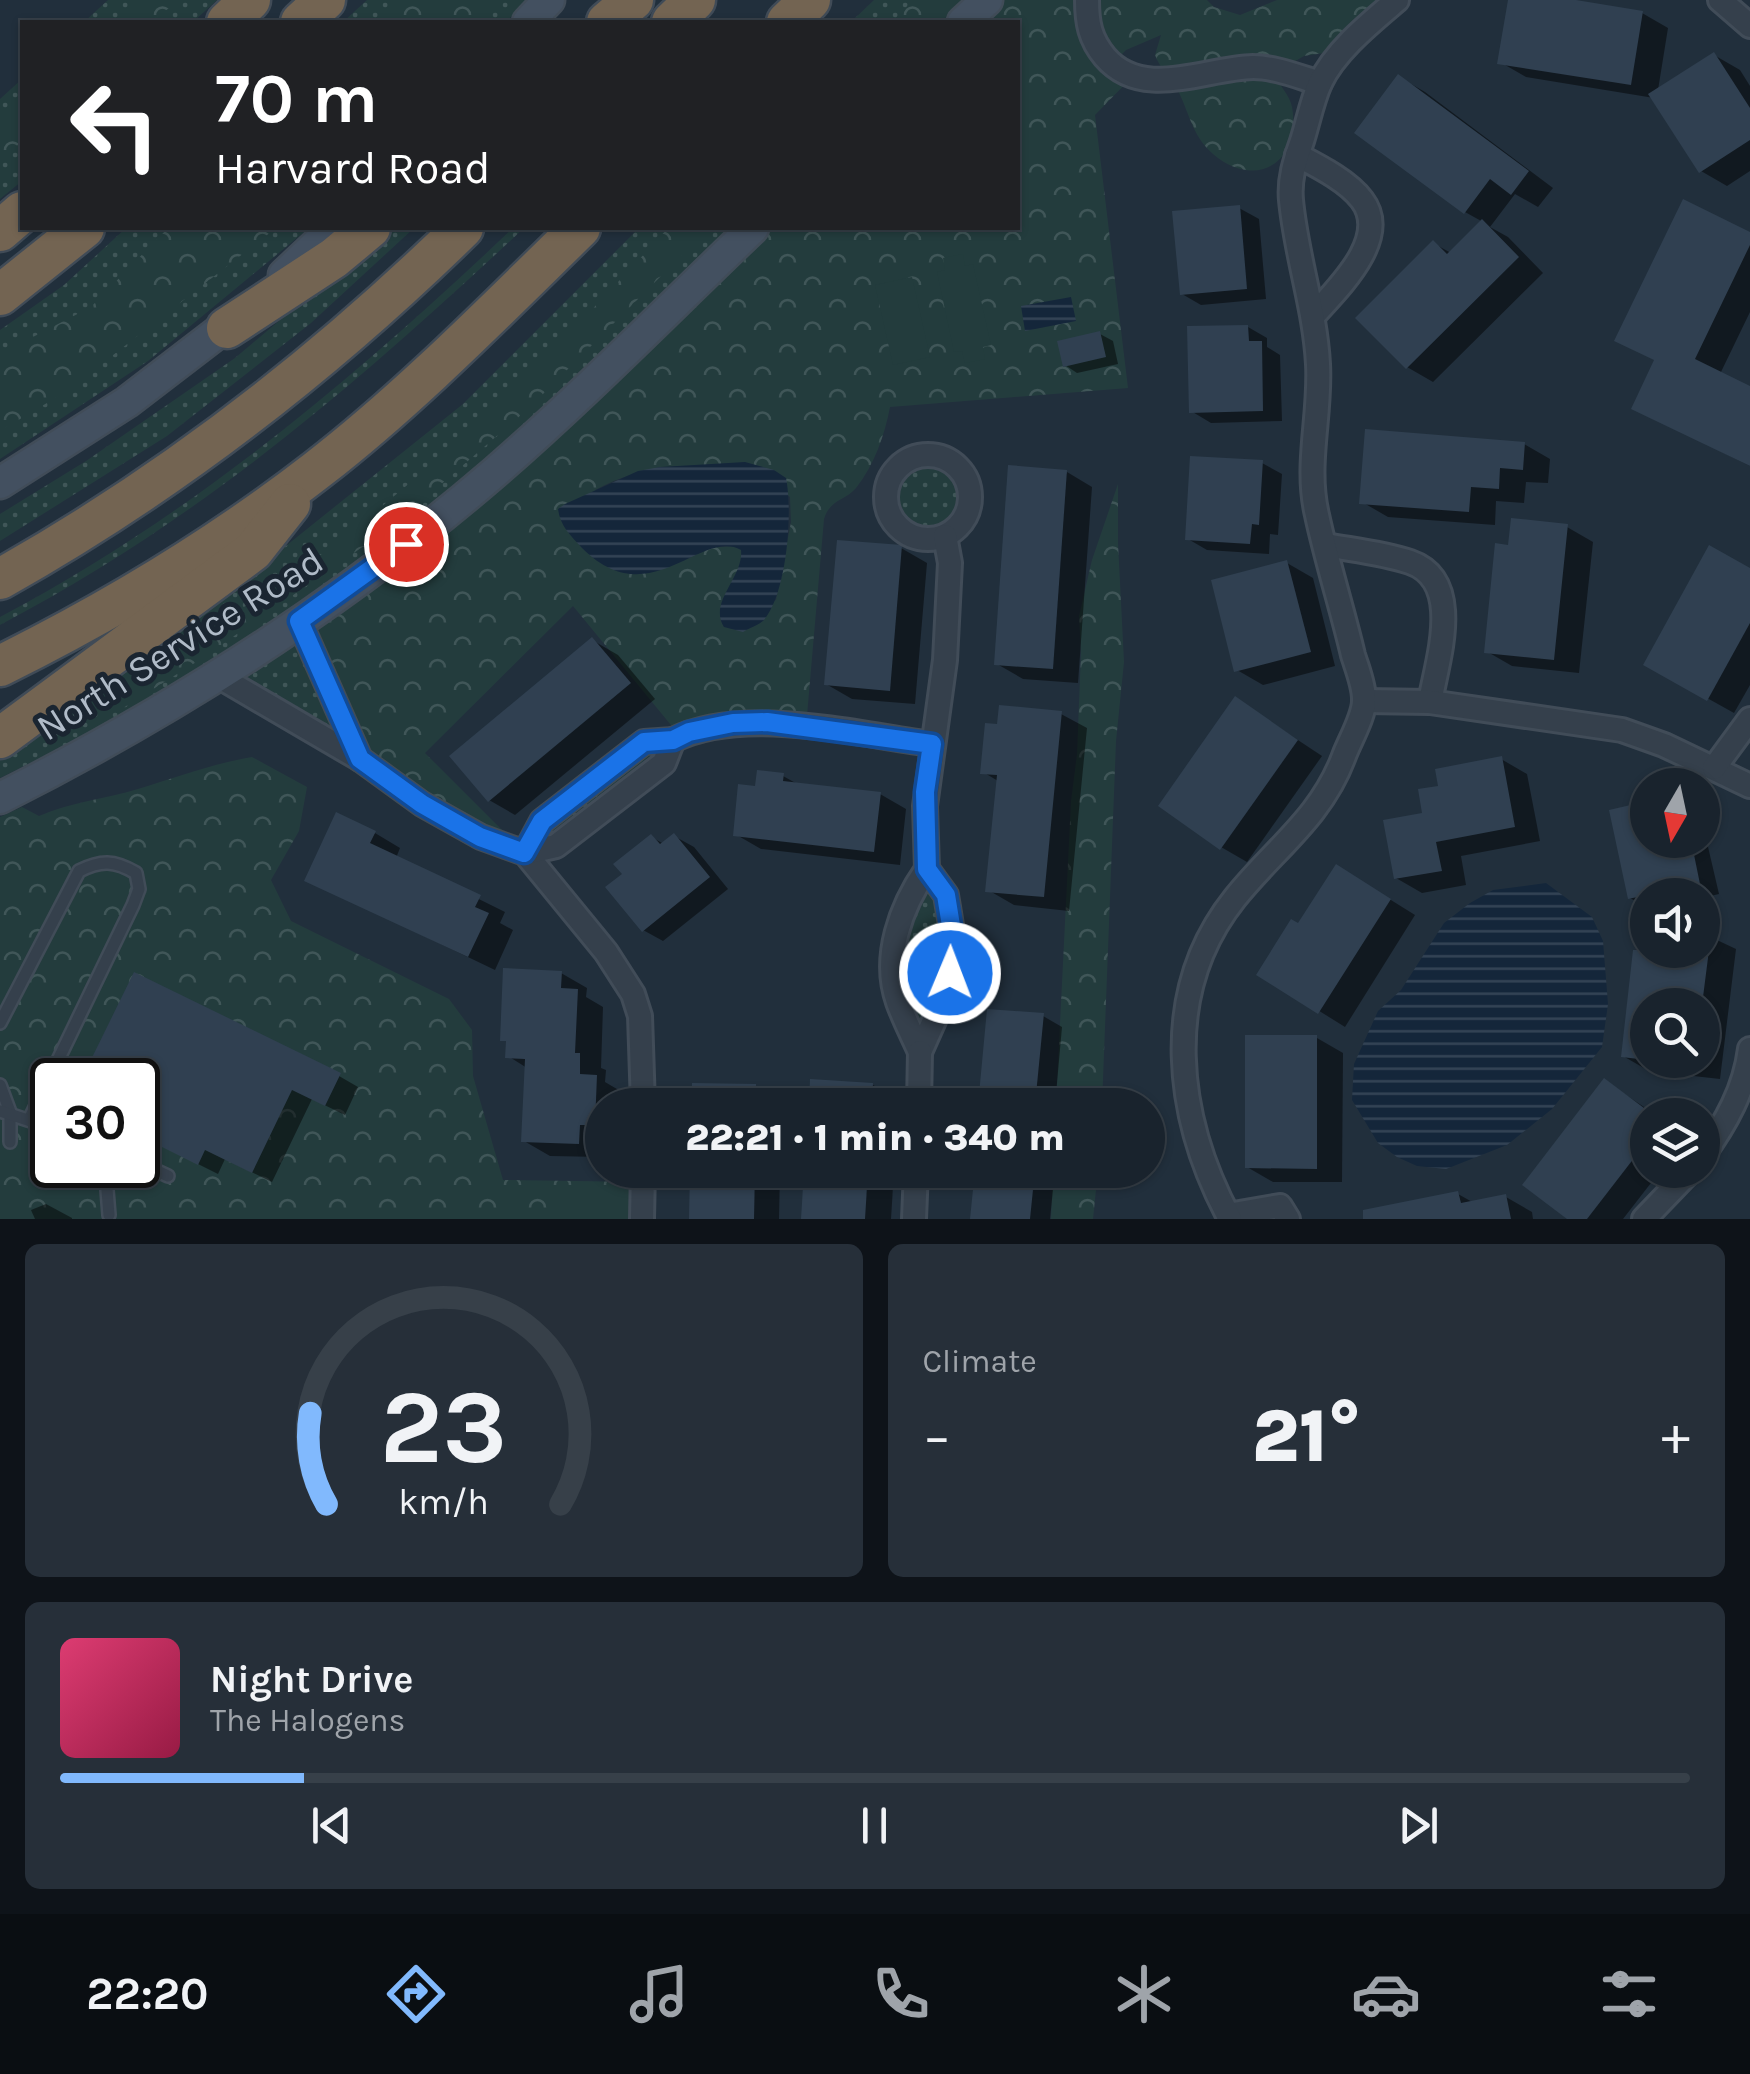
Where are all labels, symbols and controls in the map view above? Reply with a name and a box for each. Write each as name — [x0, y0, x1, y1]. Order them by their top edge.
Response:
text: 70 m — [215, 58, 378, 140]
icon: left — [50, 60, 180, 190]
text: Harvard Road — [215, 142, 491, 194]
pin — [364, 502, 449, 587]
icon: arrive — [379, 517, 434, 572]
street label: North Service Road — [29, 538, 331, 750]
north arrow — [1630, 768, 1720, 858]
map controls — [1630, 768, 1720, 1188]
button: sound — [1630, 878, 1720, 968]
position arrow — [898, 921, 1002, 1025]
button: search — [1630, 988, 1720, 1078]
speed limit sign: 30 — [30, 1058, 160, 1188]
button: layers — [1630, 1098, 1720, 1188]
text: 22:21 · 1 min · 340 m — [685, 1115, 1065, 1160]
text: Climate — [923, 1343, 1037, 1380]
text: 23 — [380, 1367, 508, 1488]
text: 21° — [1252, 1392, 1361, 1480]
text: − — [923, 1404, 951, 1468]
text: + — [1661, 1404, 1690, 1468]
text: km/h — [398, 1481, 489, 1523]
text: Night Drive — [210, 1657, 413, 1702]
text: The Halogens — [210, 1702, 405, 1739]
icon: previous — [304, 1798, 359, 1853]
icon: pause — [847, 1798, 902, 1853]
icon: next — [1391, 1798, 1446, 1853]
icon: directions — [381, 1959, 451, 2029]
icon: music — [624, 1959, 694, 2029]
icon: phone — [866, 1959, 936, 2029]
icon: climate — [1109, 1959, 1179, 2029]
icon: car — [1351, 1959, 1421, 2029]
icon: filters — [1594, 1959, 1664, 2029]
text: 22:20 — [86, 1968, 209, 2020]

